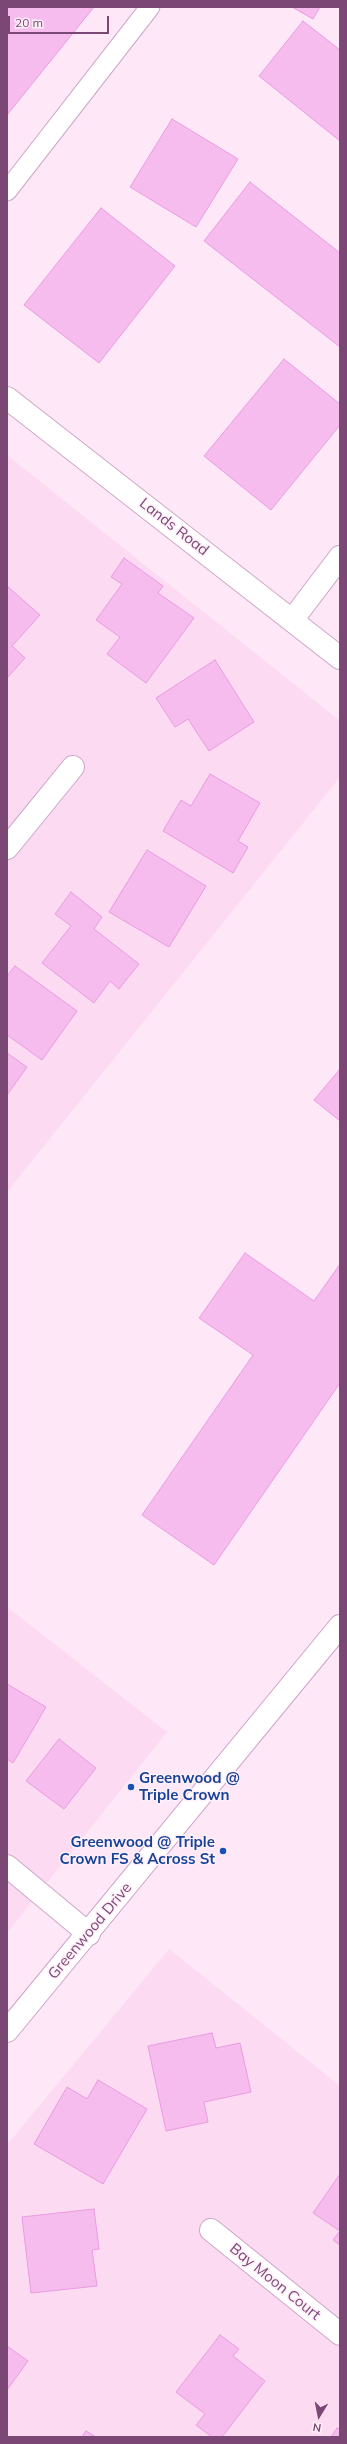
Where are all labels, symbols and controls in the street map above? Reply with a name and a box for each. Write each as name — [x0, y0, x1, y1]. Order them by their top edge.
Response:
scale bar — [10, 8, 111, 34]
text: 20 m — [15, 15, 43, 30]
street label: Lands Road — [136, 494, 212, 560]
place label: Greenwood @ Triple Crown — [139, 1769, 240, 1804]
marker: Greenwood @ Triple Crown — [126, 1782, 136, 1792]
place label: Greenwood @ Triple Crown FS & Across St — [60, 1833, 215, 1868]
marker: Greenwood @ Triple Crown FS & Across St — [218, 1846, 228, 1856]
street label: Greenwood Drive — [44, 1879, 136, 1983]
street label: Bay Moon Court — [226, 2240, 324, 2324]
north arrow — [299, 2396, 339, 2436]
text: N — [312, 2420, 322, 2435]

